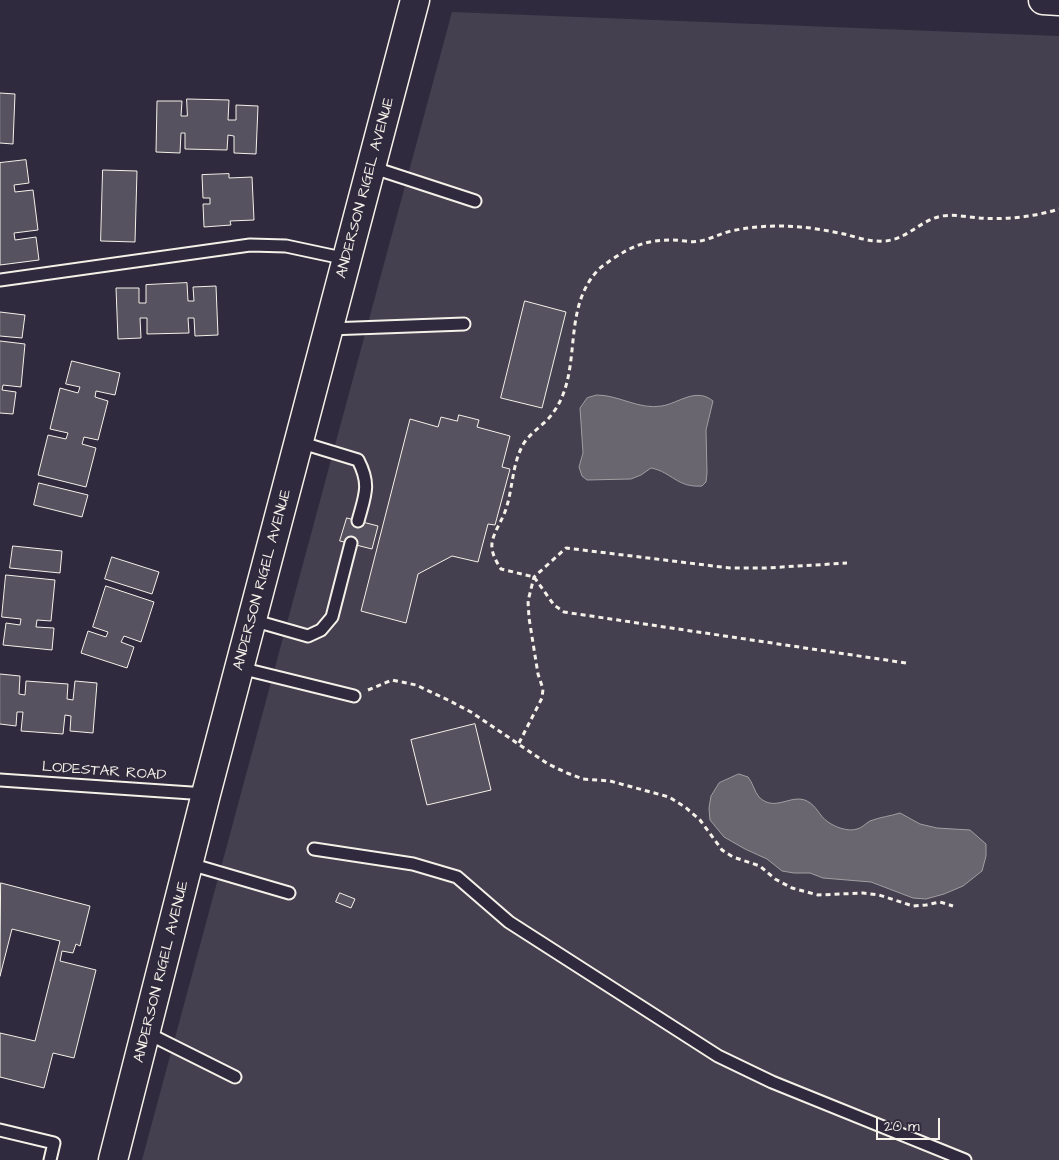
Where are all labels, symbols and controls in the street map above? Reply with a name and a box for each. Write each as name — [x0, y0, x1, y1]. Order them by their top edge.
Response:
street label: ANDERSON RIGEL AVENUE — [333, 96, 399, 280]
street label: ANDERSON RIGEL AVENUE — [230, 488, 296, 672]
street label: LODESTAR ROAD — [41, 759, 167, 785]
street label: ANDERSON RIGEL AVENUE — [131, 879, 193, 1065]
scale bar — [879, 1108, 943, 1140]
text: 20 m — [884, 1116, 920, 1137]

